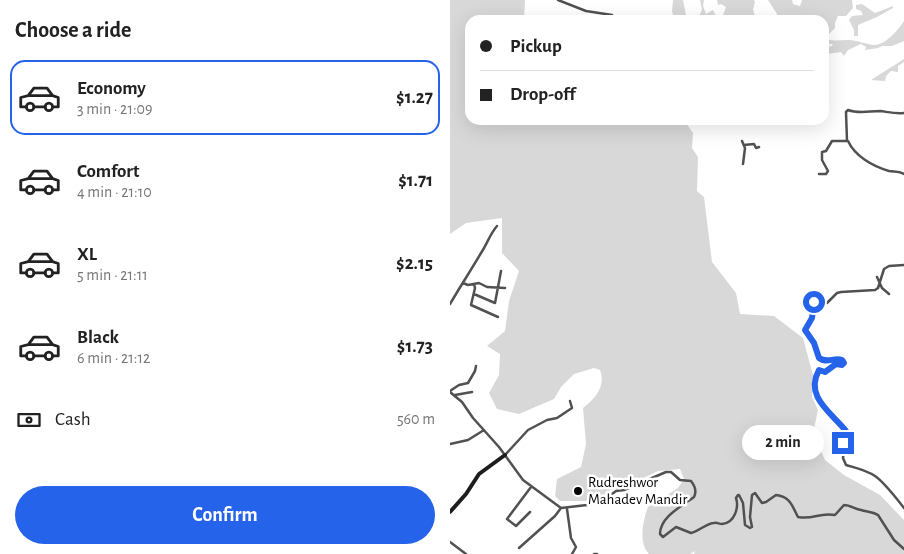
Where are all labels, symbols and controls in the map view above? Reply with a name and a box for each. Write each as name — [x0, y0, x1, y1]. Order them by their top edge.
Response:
text: Choose a ride — [15, 19, 131, 41]
text: Pickup — [510, 37, 562, 56]
icon: car — [17, 75, 62, 120]
text: Economy — [77, 79, 146, 98]
text: Drop-off — [510, 85, 575, 104]
text: $1.27 — [396, 88, 433, 107]
text: 3 min · 21:09 — [77, 101, 153, 117]
icon: car — [17, 158, 62, 203]
text: Comfort — [77, 162, 139, 181]
text: $1.71 — [398, 171, 433, 190]
text: 4 min · 21:10 — [77, 184, 152, 200]
icon: car — [17, 241, 62, 286]
text: XL — [77, 245, 97, 264]
text: $2.15 — [396, 254, 433, 273]
text: 5 min · 21:11 — [77, 267, 148, 283]
route start — [803, 291, 825, 313]
icon: car — [17, 324, 62, 369]
text: Black — [77, 328, 119, 347]
text: $1.73 — [397, 337, 433, 356]
text: 6 min · 21:12 — [77, 350, 150, 366]
icon: cash — [15, 406, 43, 434]
text: Cash — [55, 410, 91, 429]
text: 560 m — [397, 411, 435, 427]
callout: 2 min — [743, 426, 826, 460]
route end — [832, 432, 854, 454]
text: 2 min — [765, 434, 801, 450]
place label: Rudreshwor Mahadev Mandir — [588, 475, 687, 507]
marker: Rudreshwor Mahadev Mandir — [572, 485, 584, 497]
button: Confirm — [15, 486, 435, 544]

